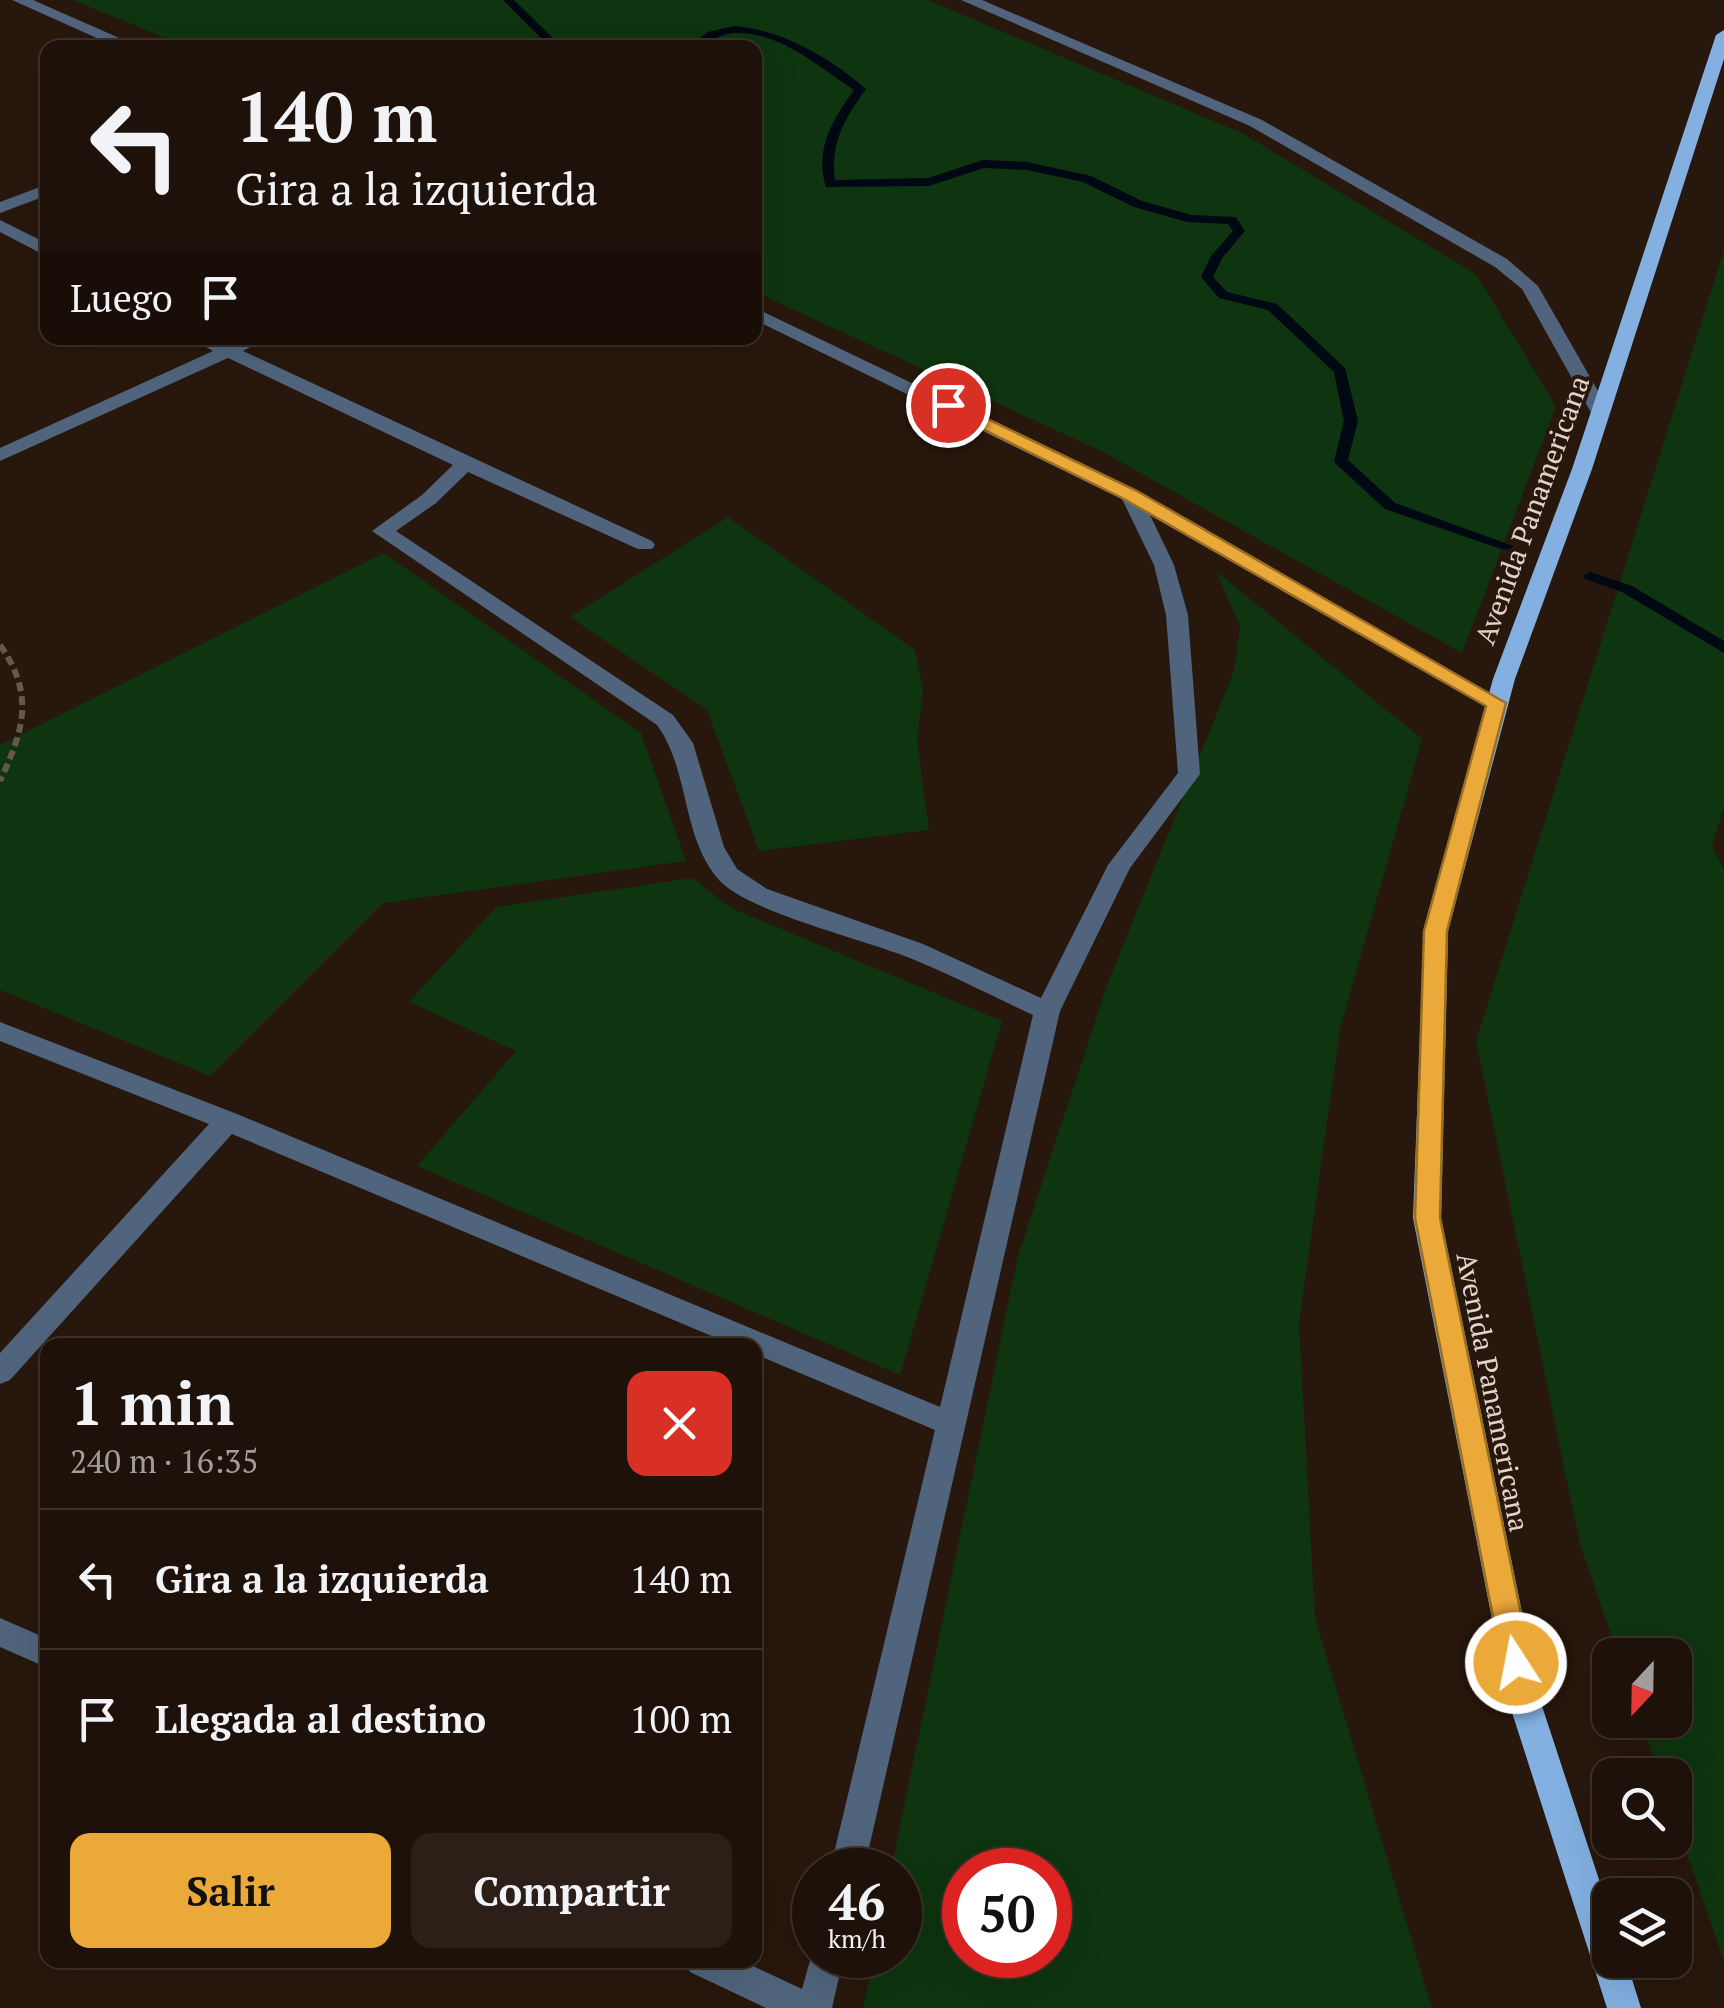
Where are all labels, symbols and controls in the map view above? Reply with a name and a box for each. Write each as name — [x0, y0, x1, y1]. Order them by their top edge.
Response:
text: 140 m — [235, 69, 437, 162]
icon: left — [70, 80, 200, 210]
text: Gira a la izquierda — [235, 158, 598, 218]
icon: arrive — [193, 270, 248, 325]
text: Luego — [70, 273, 173, 323]
pin — [906, 363, 991, 448]
street label: Avenida Panamericana — [1466, 370, 1597, 649]
icon: arrive — [921, 378, 976, 433]
street label: Avenida Panamericana — [1448, 1249, 1539, 1535]
text: 1 min — [70, 1363, 234, 1442]
button: close — [627, 1371, 732, 1476]
text: 240 m · 16:35 — [70, 1440, 258, 1482]
icon: left — [70, 1552, 125, 1607]
text: Gira a la izquierda — [155, 1554, 489, 1604]
text: 140 m — [629, 1554, 732, 1604]
position arrow — [1464, 1611, 1568, 1715]
north arrow — [1592, 1638, 1692, 1738]
map controls — [1592, 1638, 1692, 1978]
icon: arrive — [70, 1692, 125, 1747]
text: Llegada al destino — [155, 1694, 486, 1744]
text: 100 m — [629, 1694, 732, 1744]
button: search — [1592, 1758, 1692, 1858]
button: Salir — [70, 1833, 391, 1948]
button: Compartir — [411, 1833, 732, 1948]
speed limit sign: 50 — [942, 1848, 1072, 1978]
text: 46 — [829, 1868, 885, 1934]
button: layers — [1592, 1878, 1692, 1978]
text: km/h — [828, 1922, 886, 1955]

